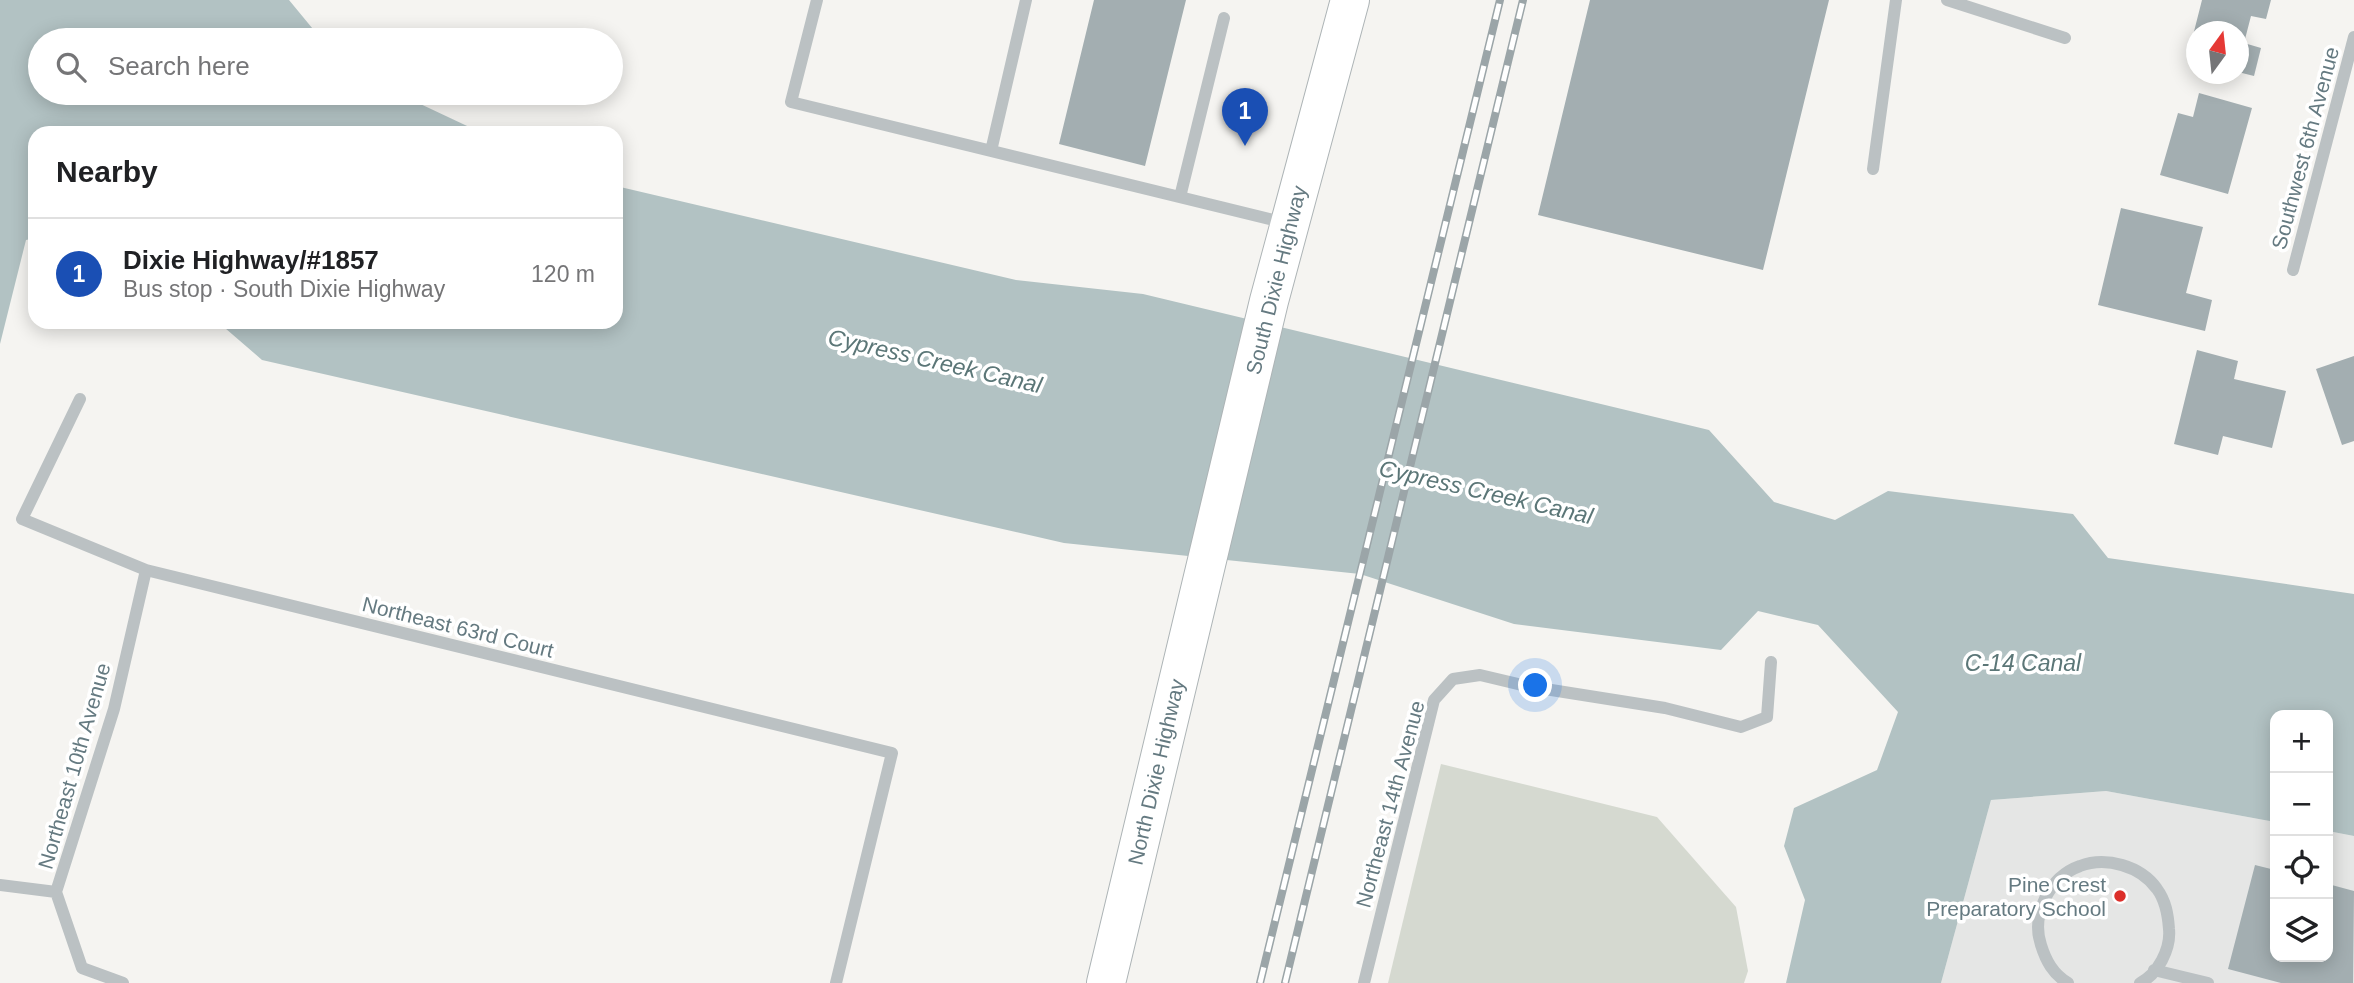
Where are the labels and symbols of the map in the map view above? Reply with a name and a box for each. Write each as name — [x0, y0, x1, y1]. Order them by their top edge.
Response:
north arrow — [2186, 21, 2249, 84]
street label: Southwest 6th Avenue — [2267, 44, 2343, 252]
pin: 1 — [1222, 88, 1268, 146]
street label: South Dixie Highway — [1241, 183, 1311, 377]
water label: Cypress Creek Canal — [826, 324, 1045, 398]
water label: Cypress Creek Canal — [1377, 455, 1596, 529]
street label: Northeast 63rd Court — [360, 592, 556, 662]
water label: C-14 Canal — [1965, 650, 2082, 676]
street label: Northeast 10th Avenue — [34, 660, 114, 872]
your location — [1518, 668, 1552, 702]
street label: North Dixie Highway — [1123, 676, 1189, 867]
street label: Northeast 14th Avenue — [1351, 698, 1429, 910]
place label: Pine Crest Preparatory School — [1926, 873, 2106, 920]
marker: Pine Crest Preparatory School — [2112, 888, 2128, 904]

